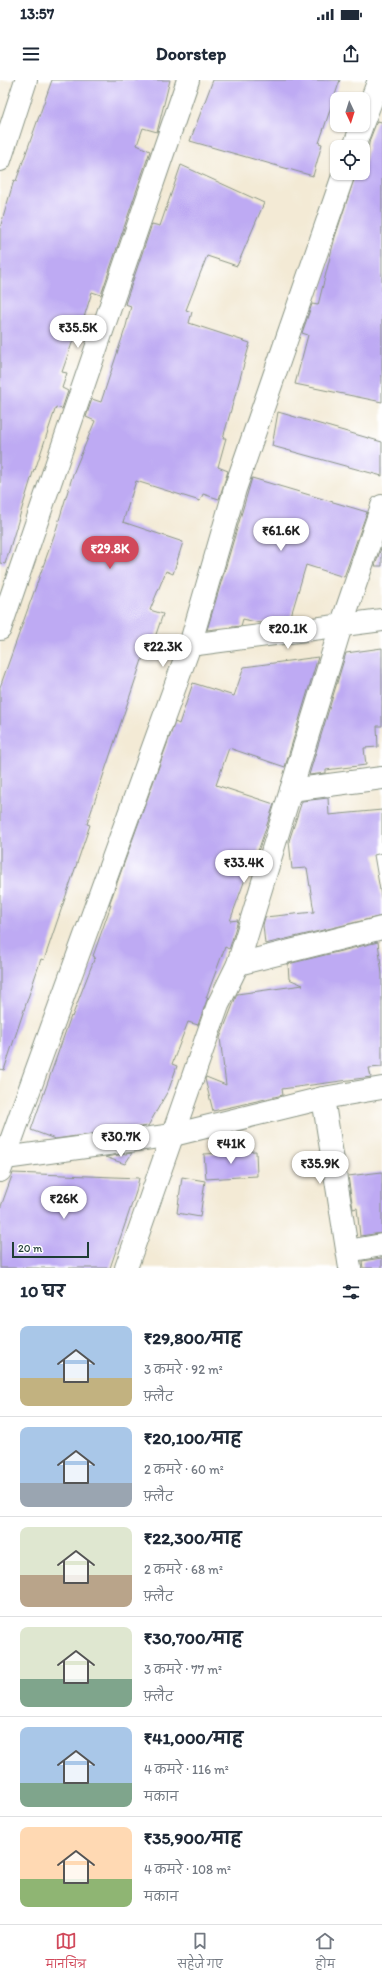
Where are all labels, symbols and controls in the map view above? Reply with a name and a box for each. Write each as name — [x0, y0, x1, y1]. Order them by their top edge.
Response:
text: 13:57 — [20, 5, 54, 23]
icon: menu — [20, 43, 42, 65]
text: Doorstep — [156, 43, 226, 65]
icon: share — [340, 43, 362, 65]
north arrow — [330, 92, 370, 132]
map controls — [330, 92, 370, 180]
button: locate — [330, 140, 370, 180]
pin: ₹35.5K — [45, 315, 111, 349]
text: ₹35.5K — [59, 320, 97, 335]
pin: ₹61.6K — [248, 518, 314, 552]
text: ₹61.6K — [262, 523, 300, 538]
pin: ₹29.8K — [77, 536, 143, 570]
text: ₹29.8K — [91, 541, 129, 556]
pin: ₹20.1K — [255, 616, 321, 650]
text: ₹20.1K — [269, 621, 307, 636]
pin: ₹22.3K — [130, 634, 196, 668]
text: ₹22.3K — [144, 639, 182, 654]
pin: ₹33.4K — [211, 850, 277, 884]
text: ₹33.4K — [224, 855, 264, 870]
pin: ₹30.7K — [88, 1124, 154, 1158]
text: ₹30.7K — [101, 1129, 141, 1144]
pin: ₹41K — [207, 1131, 255, 1165]
text: ₹41K — [217, 1136, 245, 1151]
pin: ₹35.9K — [287, 1151, 353, 1185]
text: ₹35.9K — [301, 1156, 339, 1171]
pin: ₹26K — [40, 1186, 88, 1220]
text: ₹26K — [50, 1191, 78, 1206]
scale bar — [12, 1240, 89, 1259]
text: 20 m — [18, 1242, 42, 1255]
text: 10 घर — [20, 1281, 65, 1301]
icon: filters — [340, 1281, 362, 1303]
text: ₹29,800/माह — [144, 1328, 241, 1348]
icon: home — [52, 1342, 100, 1390]
text: 3 कमरे · 92 m² — [144, 1362, 223, 1377]
text: फ़्लैट — [144, 1389, 174, 1404]
text: ₹20,100/माह — [144, 1428, 242, 1448]
icon: home — [52, 1443, 100, 1491]
text: 2 कमरे · 60 m² — [144, 1462, 224, 1477]
text: फ़्लैट — [144, 1489, 174, 1504]
text: ₹22,300/माह — [144, 1528, 241, 1548]
icon: home — [52, 1543, 100, 1591]
text: 2 कमरे · 68 m² — [144, 1562, 223, 1577]
text: फ़्लैट — [144, 1589, 174, 1604]
text: ₹30,700/माह — [144, 1628, 242, 1648]
icon: home — [52, 1643, 100, 1691]
text: 3 कमरे · 77 m² — [144, 1662, 222, 1677]
text: फ़्लैट — [144, 1689, 174, 1704]
text: ₹41,000/माह — [144, 1728, 243, 1748]
icon: home — [52, 1743, 100, 1791]
text: 4 कमरे · 116 m² — [144, 1762, 229, 1777]
text: मकान — [144, 1789, 178, 1804]
text: ₹35,900/माह — [144, 1828, 241, 1848]
icon: home — [52, 1843, 100, 1891]
text: 4 कमरे · 108 m² — [144, 1862, 231, 1877]
text: मकान — [144, 1889, 178, 1904]
tab: मानचित्र — [46, 1930, 86, 1976]
tab: सहेजे गए — [177, 1930, 223, 1976]
tab: होम — [314, 1930, 336, 1976]

